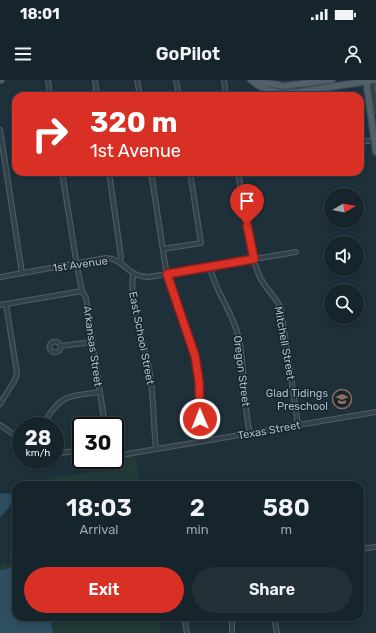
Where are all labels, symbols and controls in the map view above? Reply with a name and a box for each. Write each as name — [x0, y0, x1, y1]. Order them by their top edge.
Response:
text: 18:01 — [20, 5, 60, 23]
icon: menu — [12, 43, 34, 65]
text: GoPilot — [156, 43, 220, 65]
icon: person — [342, 43, 364, 65]
text: 320 m — [90, 106, 177, 139]
icon: right — [24, 108, 76, 160]
text: 1st Avenue — [90, 140, 181, 162]
pin — [230, 184, 264, 225]
north arrow — [324, 188, 364, 228]
map controls — [324, 188, 364, 324]
icon: arrive — [236, 190, 258, 212]
button: sound — [324, 236, 364, 276]
street label: 1st Avenue — [52, 254, 108, 275]
button: search — [324, 284, 364, 324]
street label: East School Street — [126, 290, 157, 387]
street label: Arkansas Street — [80, 305, 105, 388]
street label: Mitchell Street — [272, 305, 297, 382]
street label: Oregon Street — [231, 335, 252, 408]
place label: Glad Tidings Preschool — [266, 387, 328, 413]
school or university icon: Glad Tidings Preschool — [331, 388, 353, 410]
position arrow — [179, 398, 221, 440]
speed limit sign: 30 — [72, 417, 124, 469]
street label: Texas Street — [237, 418, 302, 442]
text: 28 — [25, 426, 51, 450]
text: km/h — [26, 447, 50, 459]
text: 18:03 — [66, 494, 132, 522]
text: 2 — [190, 494, 205, 522]
text: 580 — [263, 494, 310, 522]
text: Arrival — [79, 522, 119, 537]
text: min — [186, 522, 209, 537]
text: m — [281, 522, 292, 537]
button: Exit — [24, 567, 184, 613]
button: Share — [192, 567, 352, 613]

